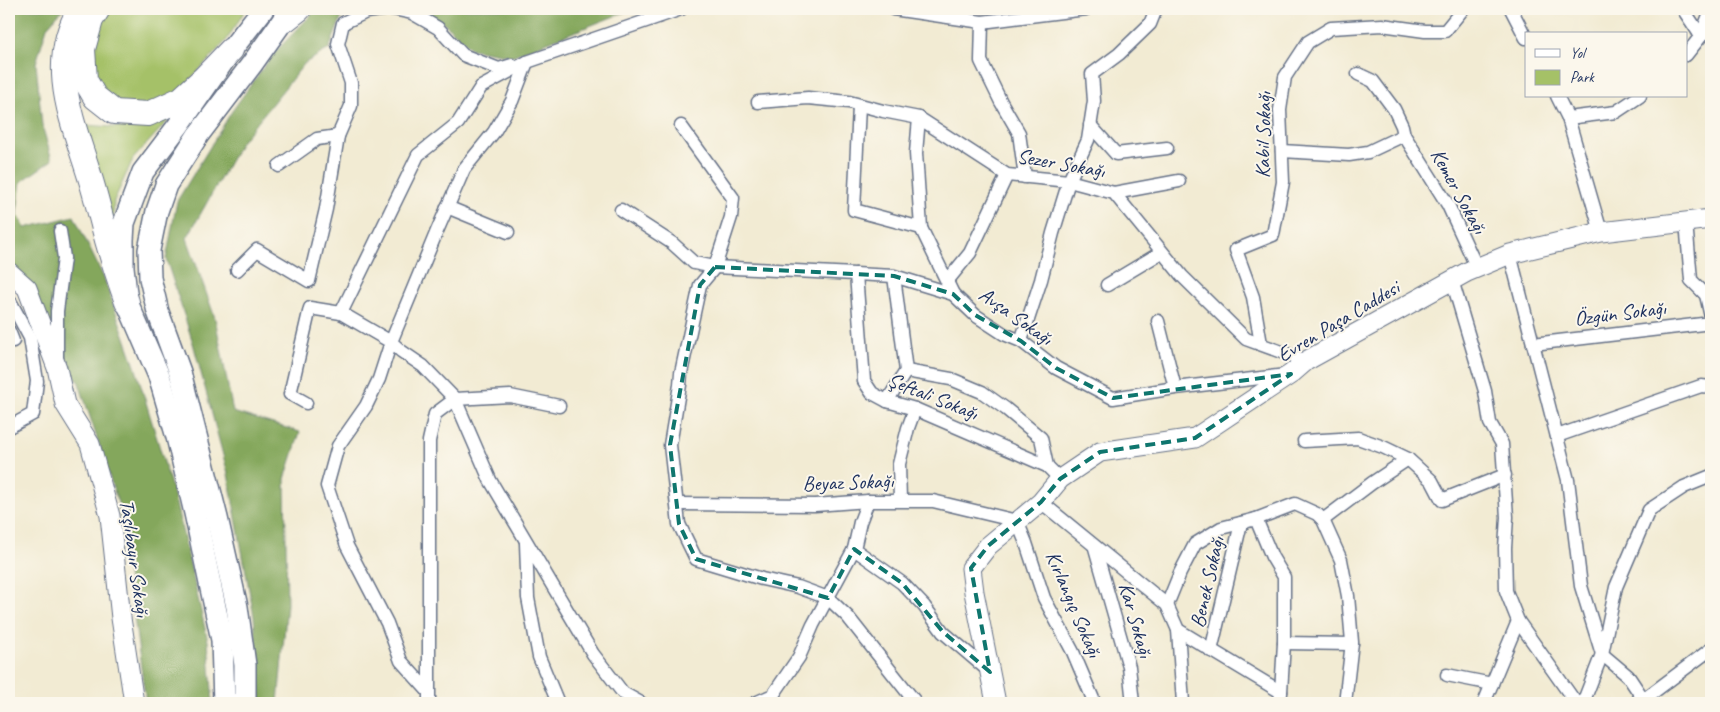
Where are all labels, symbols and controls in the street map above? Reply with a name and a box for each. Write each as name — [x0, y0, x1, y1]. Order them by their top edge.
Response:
legend — [1525, 32, 1688, 98]
text: Yol — [1570, 44, 1587, 63]
text: Park — [1570, 68, 1595, 87]
street label: Kabil Sokağı — [1249, 91, 1277, 178]
street label: Sezer Sokağı — [1015, 143, 1108, 184]
street label: Kemer Sokağı — [1425, 144, 1494, 239]
street label: Evren Paşa Caddesi — [1272, 273, 1406, 368]
street label: Avşa Sokağı — [974, 281, 1059, 351]
street label: Özgün Sokağı — [1573, 294, 1668, 331]
street label: Şeftali Sokağı — [884, 366, 983, 426]
street label: Beyaz Sokağı — [802, 467, 895, 497]
street label: Taşlıbayır Sokağı — [114, 498, 156, 619]
street label: Benek Sokağı — [1184, 533, 1230, 630]
street label: Kırlangıç Sokağı — [1040, 547, 1108, 662]
street label: Kar Sokağı — [1113, 580, 1159, 661]

